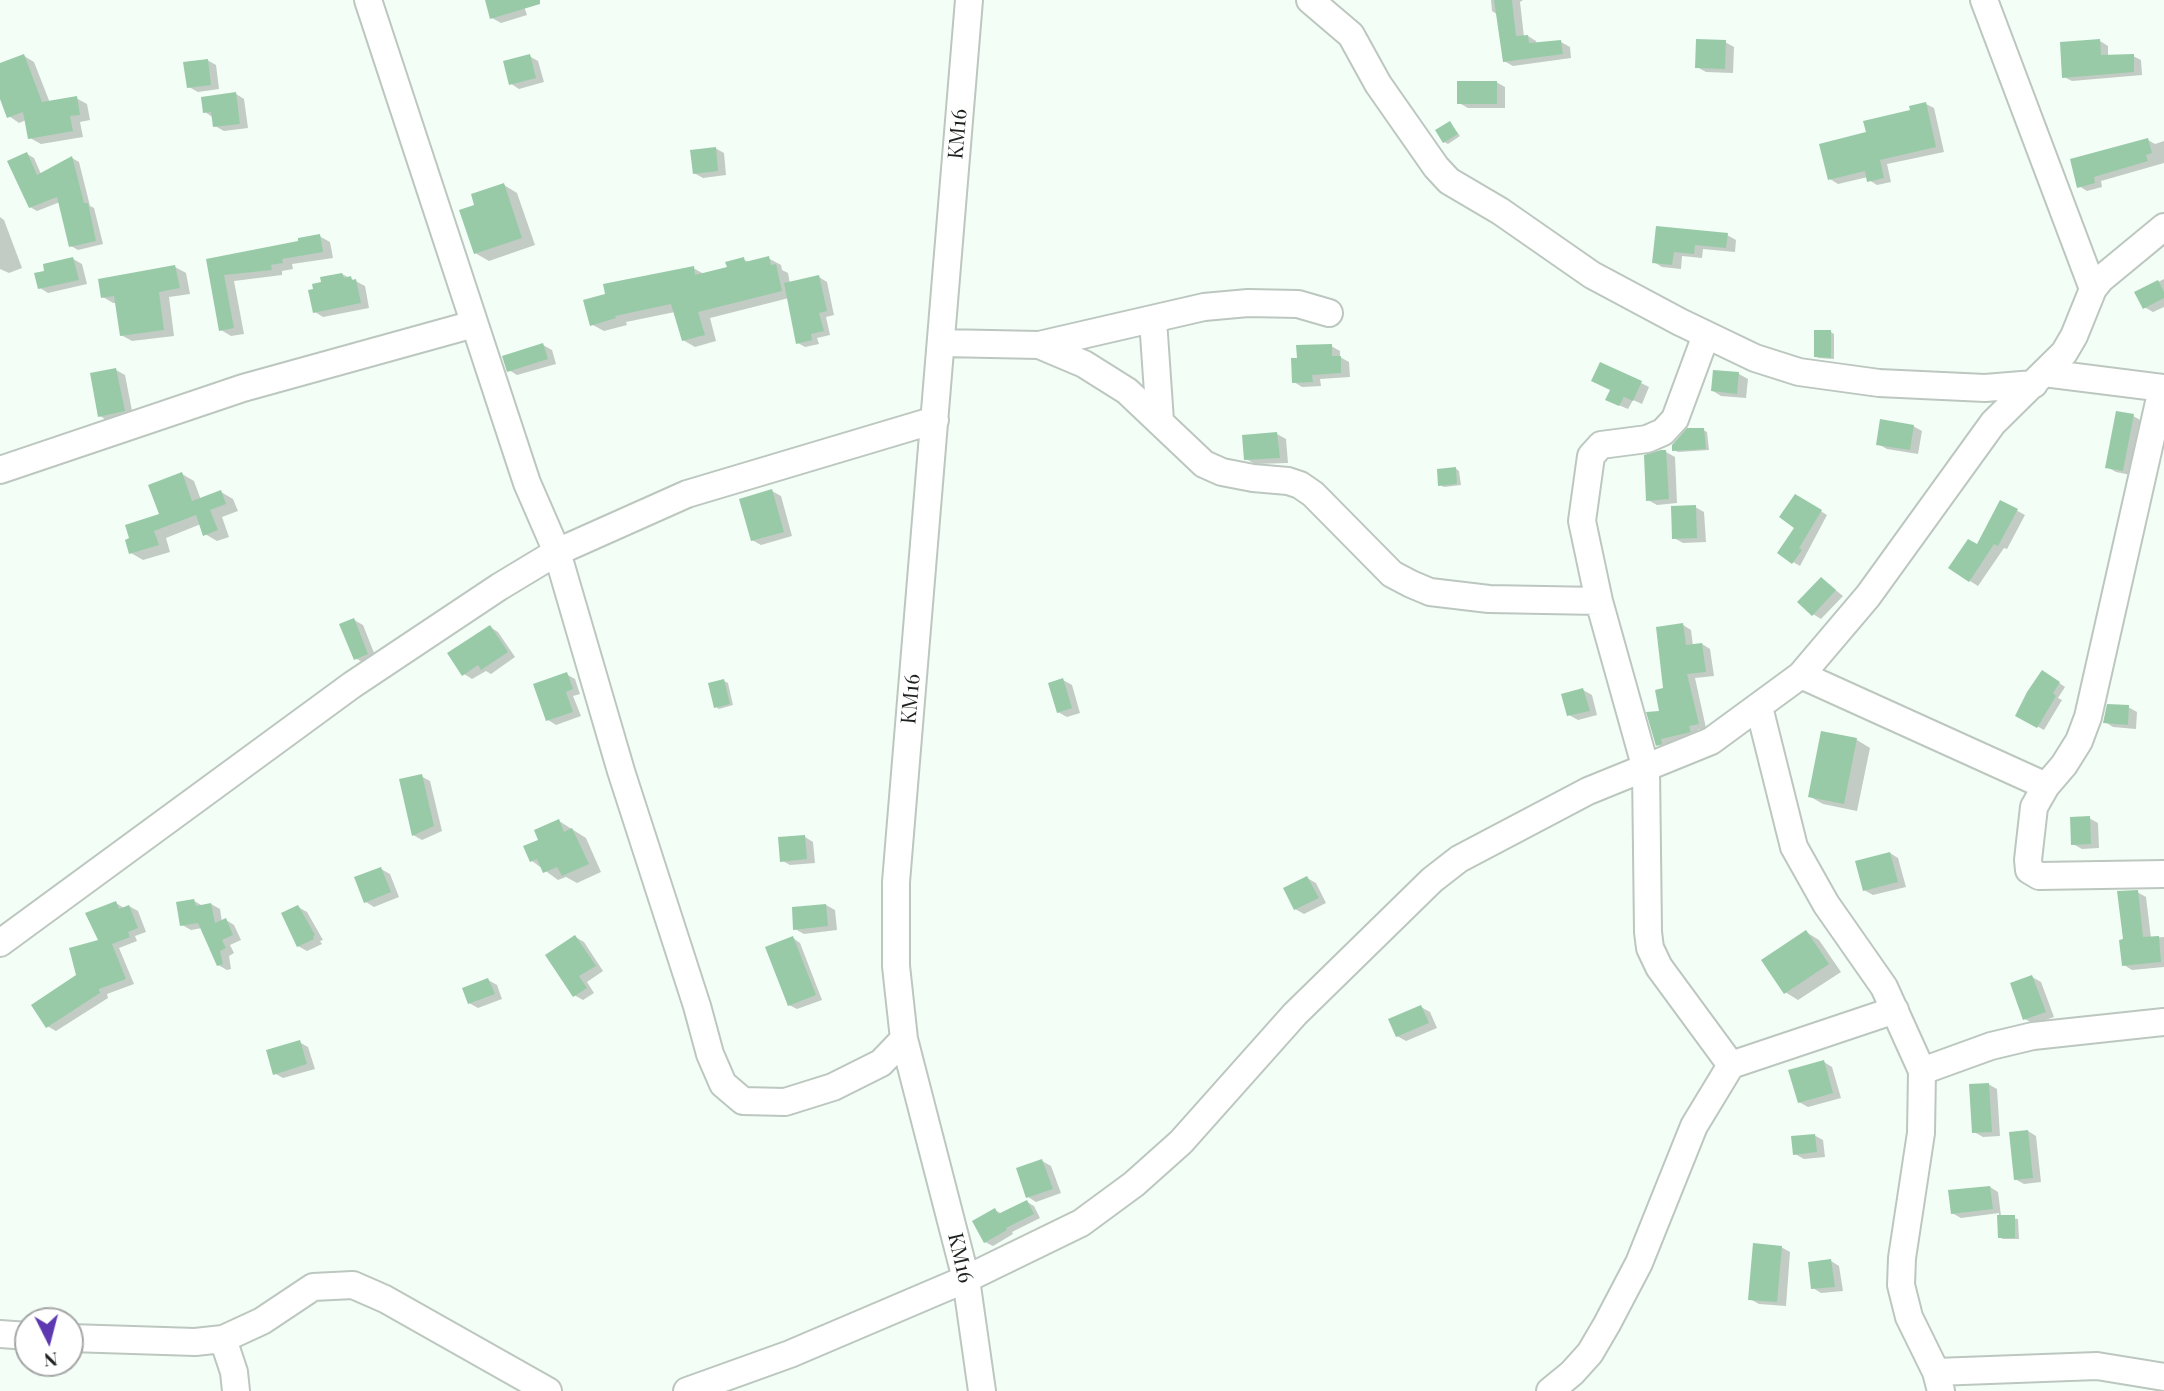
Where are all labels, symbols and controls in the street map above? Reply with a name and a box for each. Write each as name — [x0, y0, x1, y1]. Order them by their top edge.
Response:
street label: KM16 — [943, 108, 973, 160]
street label: KM16 — [896, 673, 926, 725]
street label: KM16 — [942, 1230, 978, 1286]
north arrow — [14, 1307, 84, 1377]
text: N — [43, 1347, 59, 1375]

